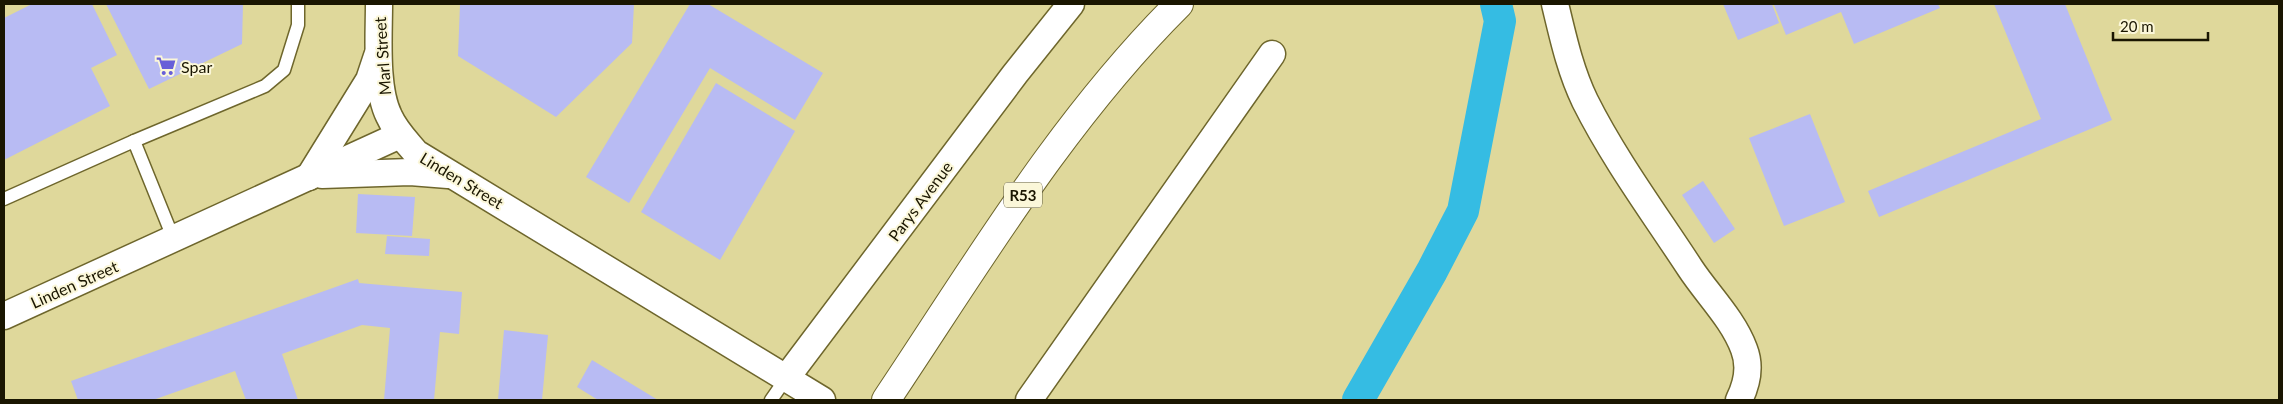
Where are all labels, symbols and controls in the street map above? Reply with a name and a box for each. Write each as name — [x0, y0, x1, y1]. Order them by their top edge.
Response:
scale bar — [2113, 10, 2208, 42]
street label: Marl Street — [370, 16, 394, 96]
text: 20 m — [2120, 17, 2154, 35]
supermarket icon: Spar — [155, 55, 177, 77]
place label: Spar — [181, 57, 212, 76]
street label: Linden Street — [417, 148, 507, 212]
street label: Parys Avenue — [884, 157, 956, 245]
road number: R53 — [1004, 182, 1042, 208]
street label: Linden Street — [27, 256, 121, 312]

